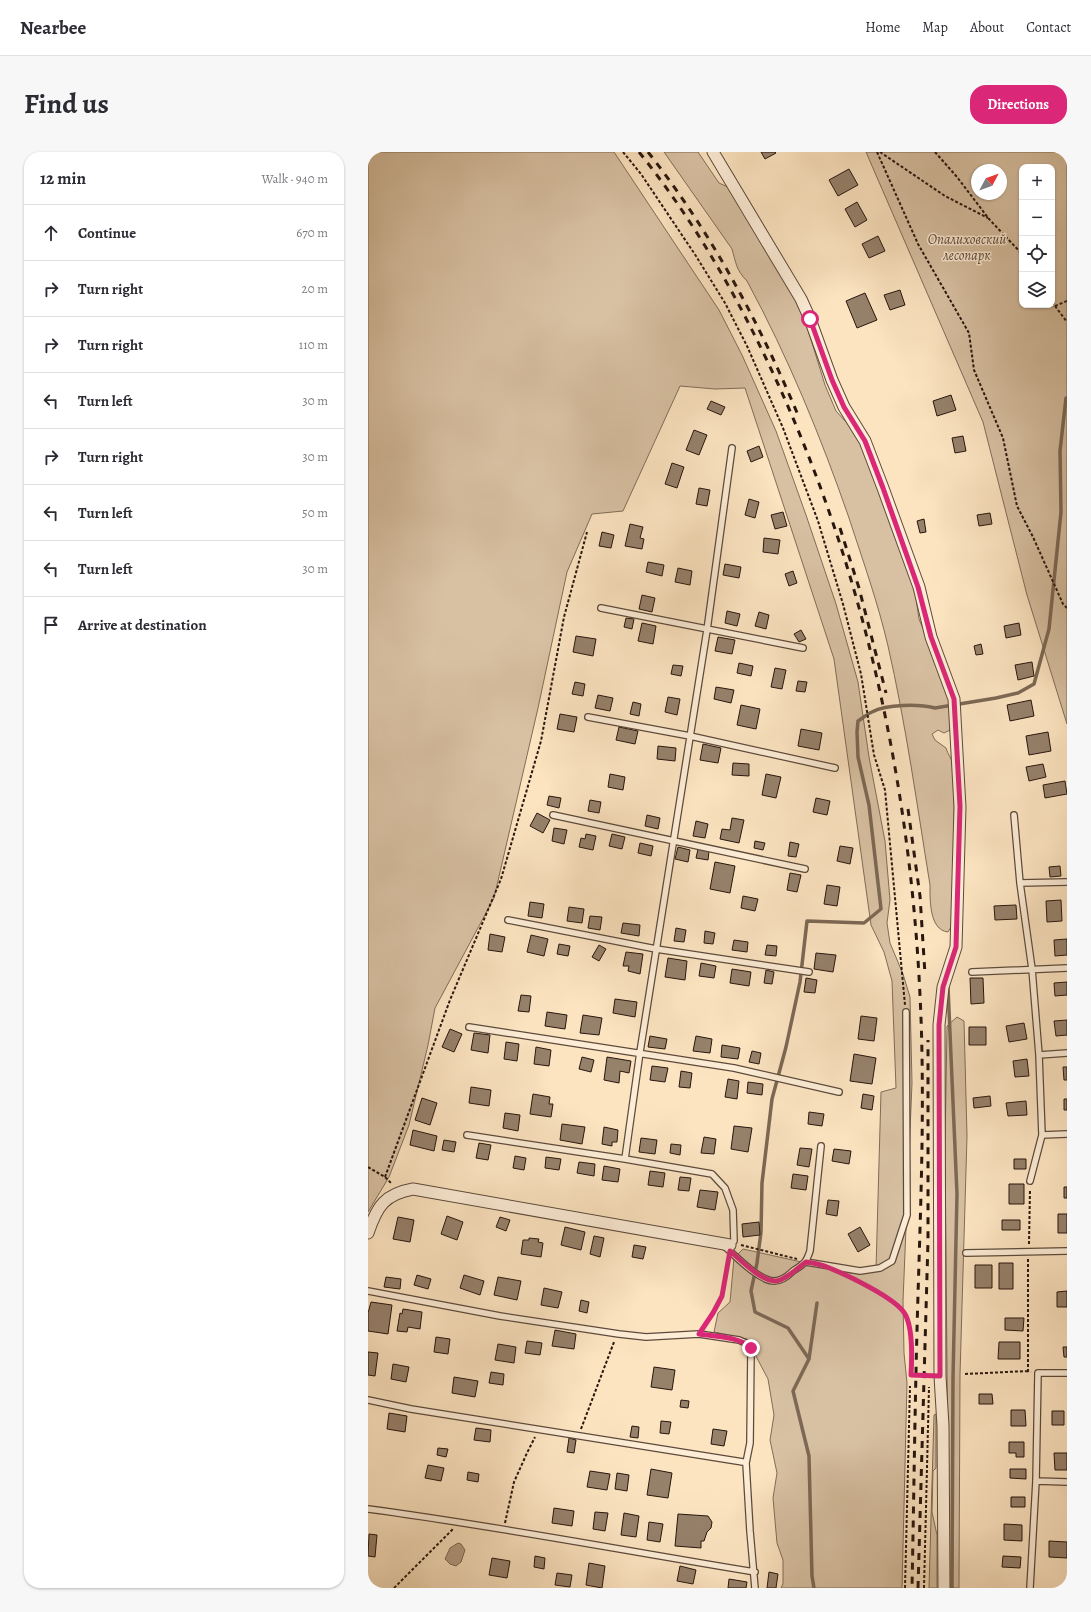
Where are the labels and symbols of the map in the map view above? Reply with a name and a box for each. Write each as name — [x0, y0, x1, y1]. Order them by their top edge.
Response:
north arrow — [971, 164, 1007, 200]
park label: Опалиховский лесопарк — [928, 230, 1006, 265]
route start — [801, 310, 819, 328]
route end — [742, 1339, 760, 1357]

